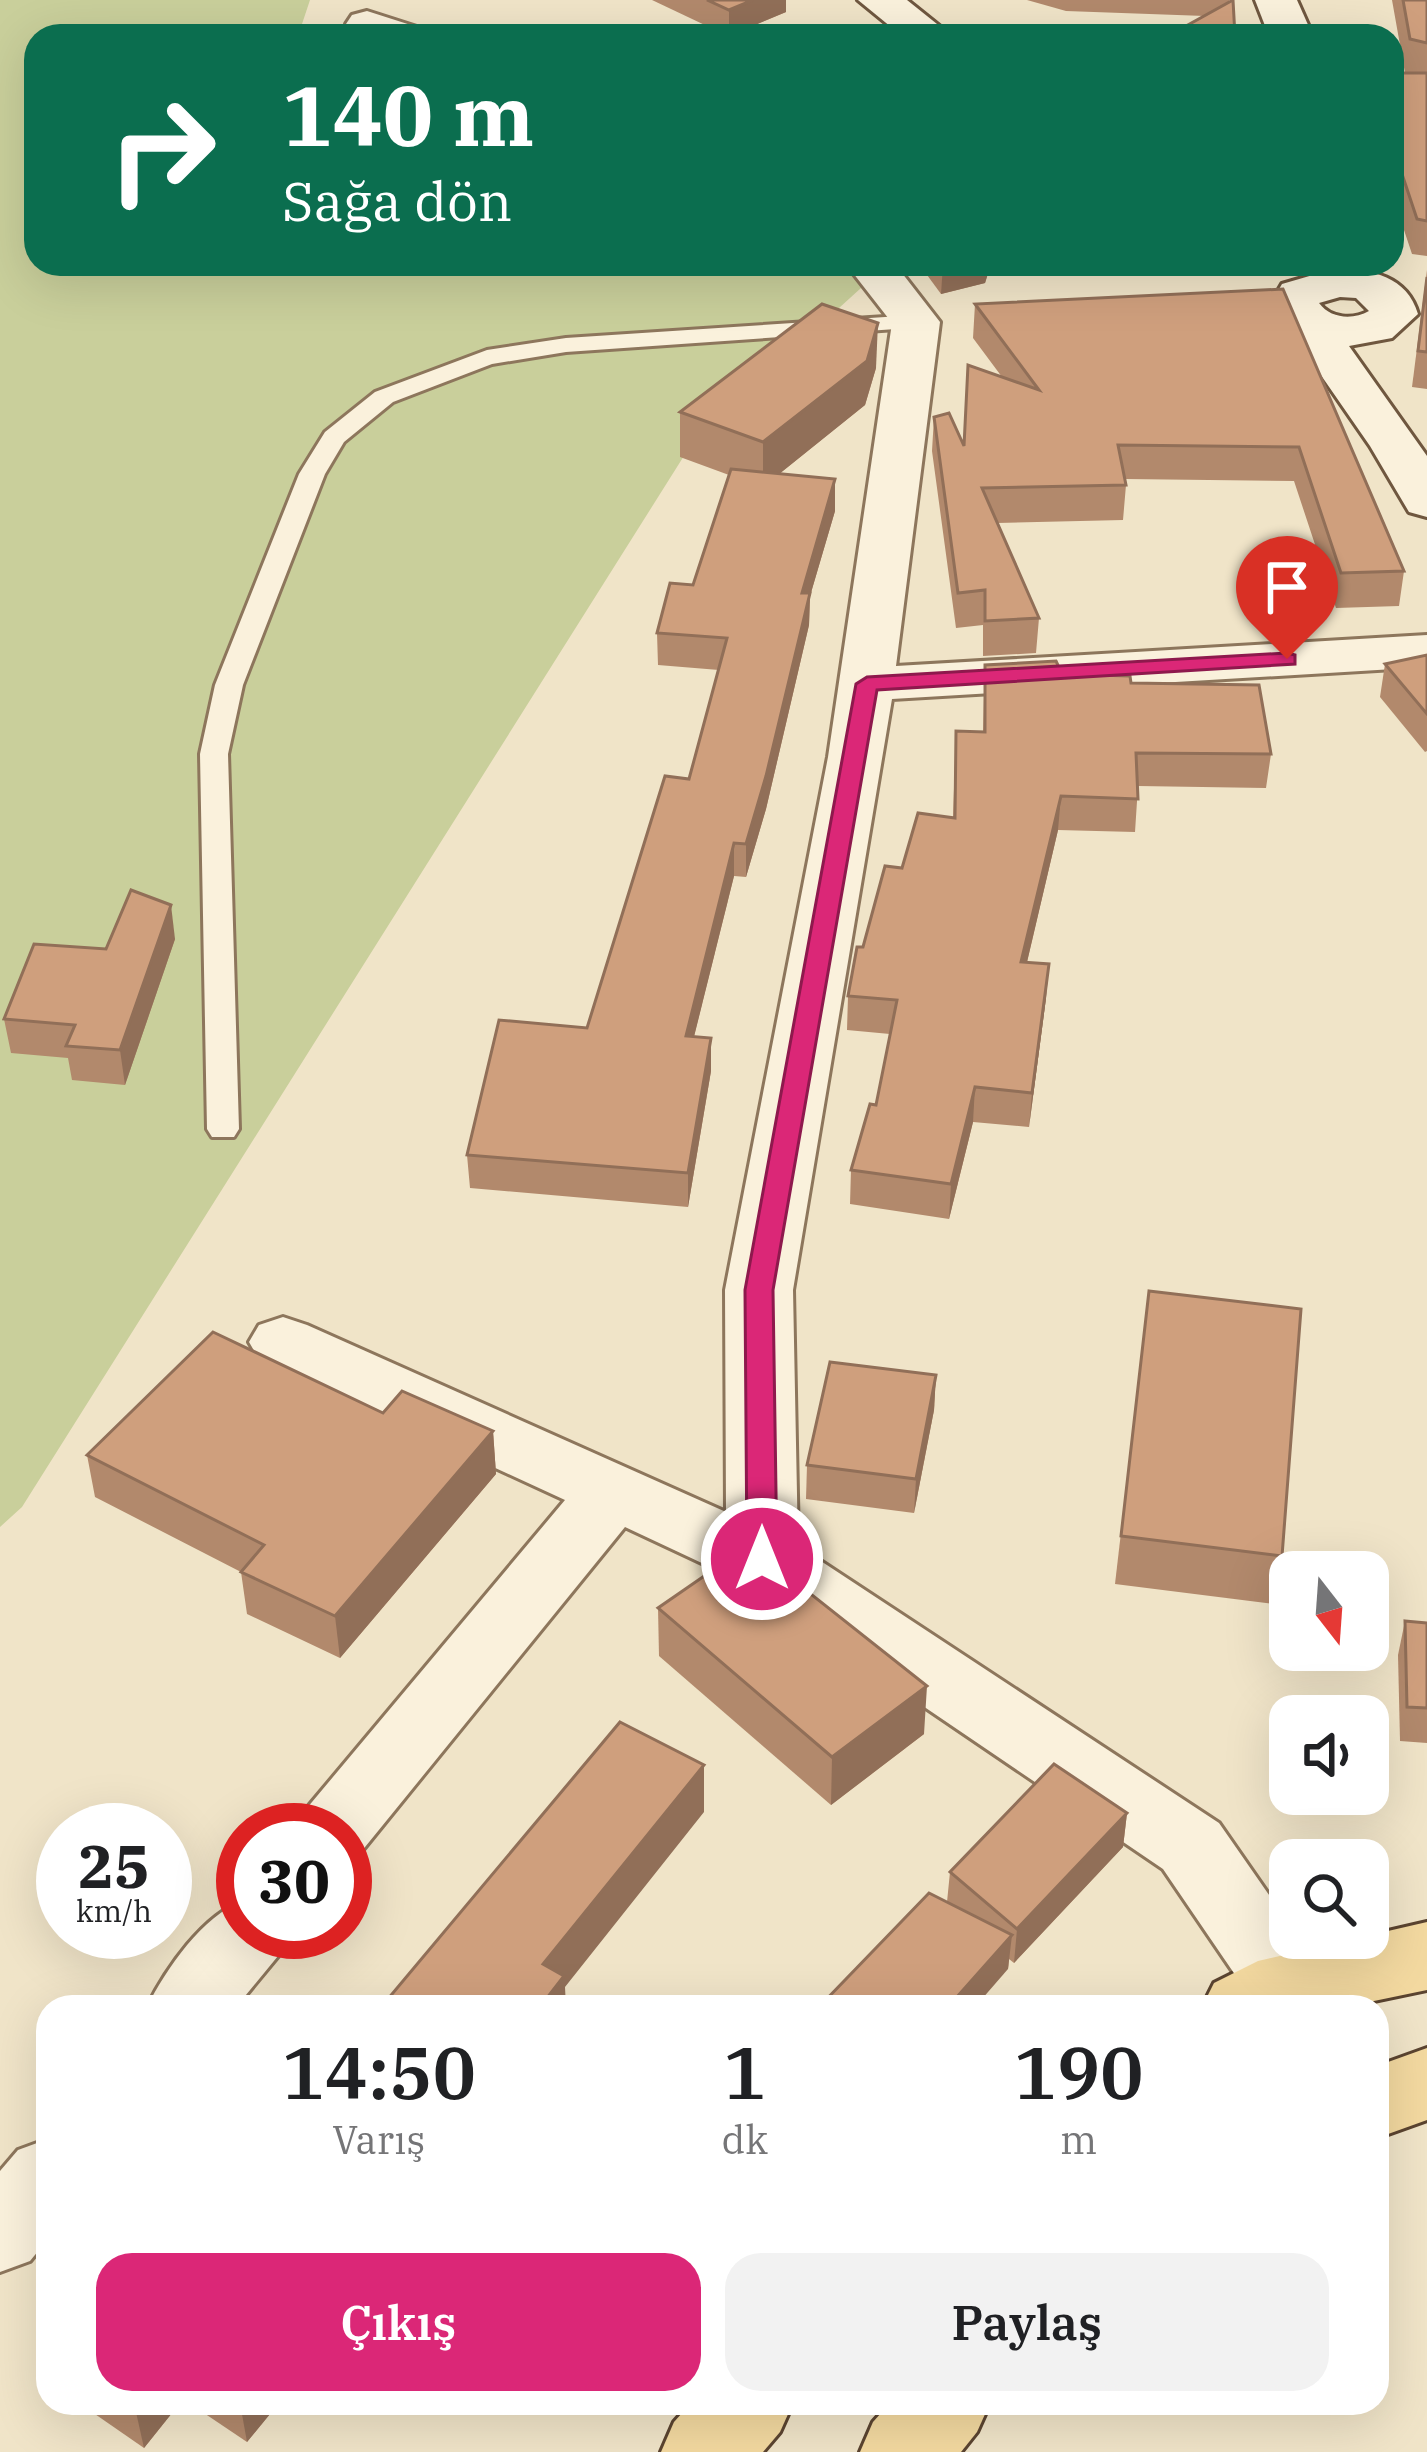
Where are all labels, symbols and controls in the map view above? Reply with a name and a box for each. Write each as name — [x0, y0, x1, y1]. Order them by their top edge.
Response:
text: 140 m — [282, 60, 534, 169]
icon: right — [84, 72, 240, 228]
text: Sağa dön — [282, 166, 512, 236]
pin — [1236, 536, 1338, 659]
icon: arrive — [1254, 554, 1320, 620]
position arrow — [699, 1496, 825, 1622]
north arrow — [1269, 1551, 1389, 1671]
map controls — [1269, 1551, 1389, 1959]
button: sound — [1269, 1695, 1389, 1815]
speed limit sign: 30 — [216, 1803, 372, 1959]
text: 25 — [78, 1826, 150, 1905]
button: search — [1269, 1839, 1389, 1959]
text: km/h — [76, 1891, 152, 1930]
text: 14:50 — [282, 2025, 476, 2119]
text: 1 — [723, 2025, 766, 2119]
text: 190 — [1014, 2025, 1143, 2119]
text: Varış — [332, 2114, 425, 2165]
text: dk — [722, 2114, 768, 2165]
text: m — [1060, 2114, 1097, 2165]
button: Çıkış — [96, 2253, 701, 2391]
button: Paylaş — [725, 2253, 1329, 2391]

